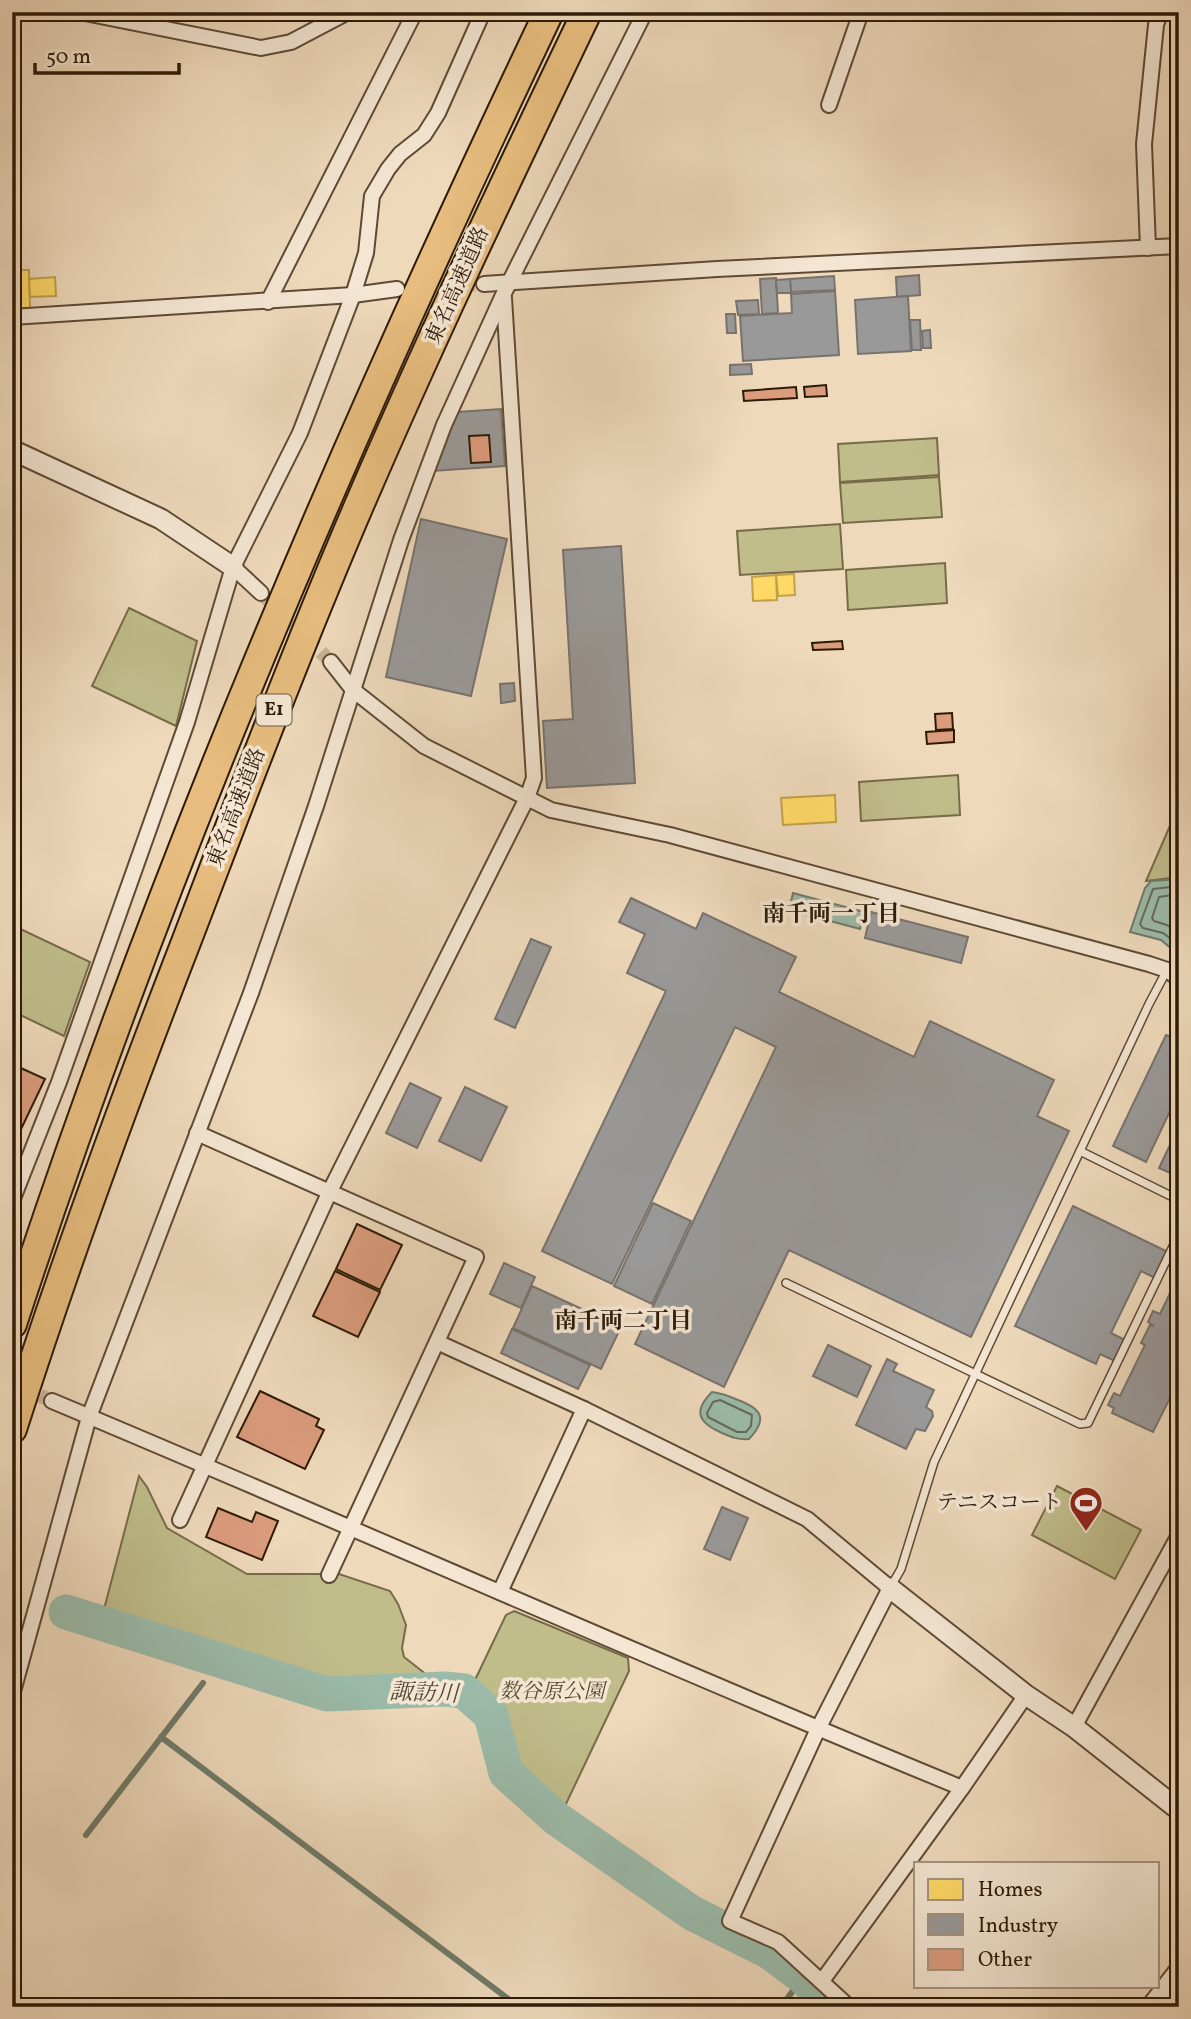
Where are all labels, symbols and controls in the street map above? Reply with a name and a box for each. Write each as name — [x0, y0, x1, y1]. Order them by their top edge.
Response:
scale bar — [35, 32, 178, 76]
text: 50 m — [46, 43, 91, 72]
street label: 東名高速道路 — [419, 223, 497, 349]
road number: E1 — [256, 694, 292, 726]
street label: 東名高速道路 — [201, 744, 273, 872]
district label: 南千両一丁目 — [762, 899, 900, 931]
district label: 南千両二丁目 — [554, 1306, 692, 1338]
sports icon: テニスコート — [1067, 1484, 1105, 1533]
place label: テニスコート — [937, 1489, 1062, 1518]
water label: 諏訪川 — [389, 1677, 462, 1711]
park label: 数谷原公園 — [500, 1678, 607, 1707]
legend — [914, 1862, 1160, 1988]
text: Homes — [978, 1876, 1043, 1905]
text: Industry — [978, 1912, 1059, 1941]
text: Other — [978, 1946, 1032, 1975]

